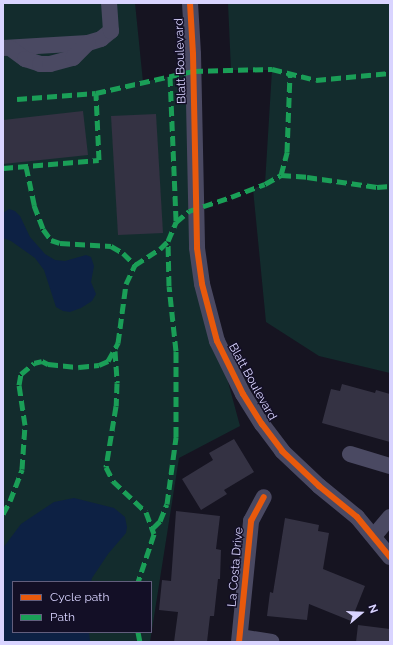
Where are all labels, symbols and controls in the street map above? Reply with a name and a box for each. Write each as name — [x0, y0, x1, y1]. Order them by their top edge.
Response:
street label: Blatt Boulevard — [172, 18, 190, 104]
street label: Blatt Boulevard — [225, 341, 279, 423]
street label: La Costa Drive — [225, 527, 247, 607]
legend — [12, 581, 152, 633]
text: Cycle path — [50, 590, 109, 604]
north arrow — [341, 593, 381, 633]
text: N — [365, 603, 380, 615]
text: Path — [50, 610, 75, 624]

